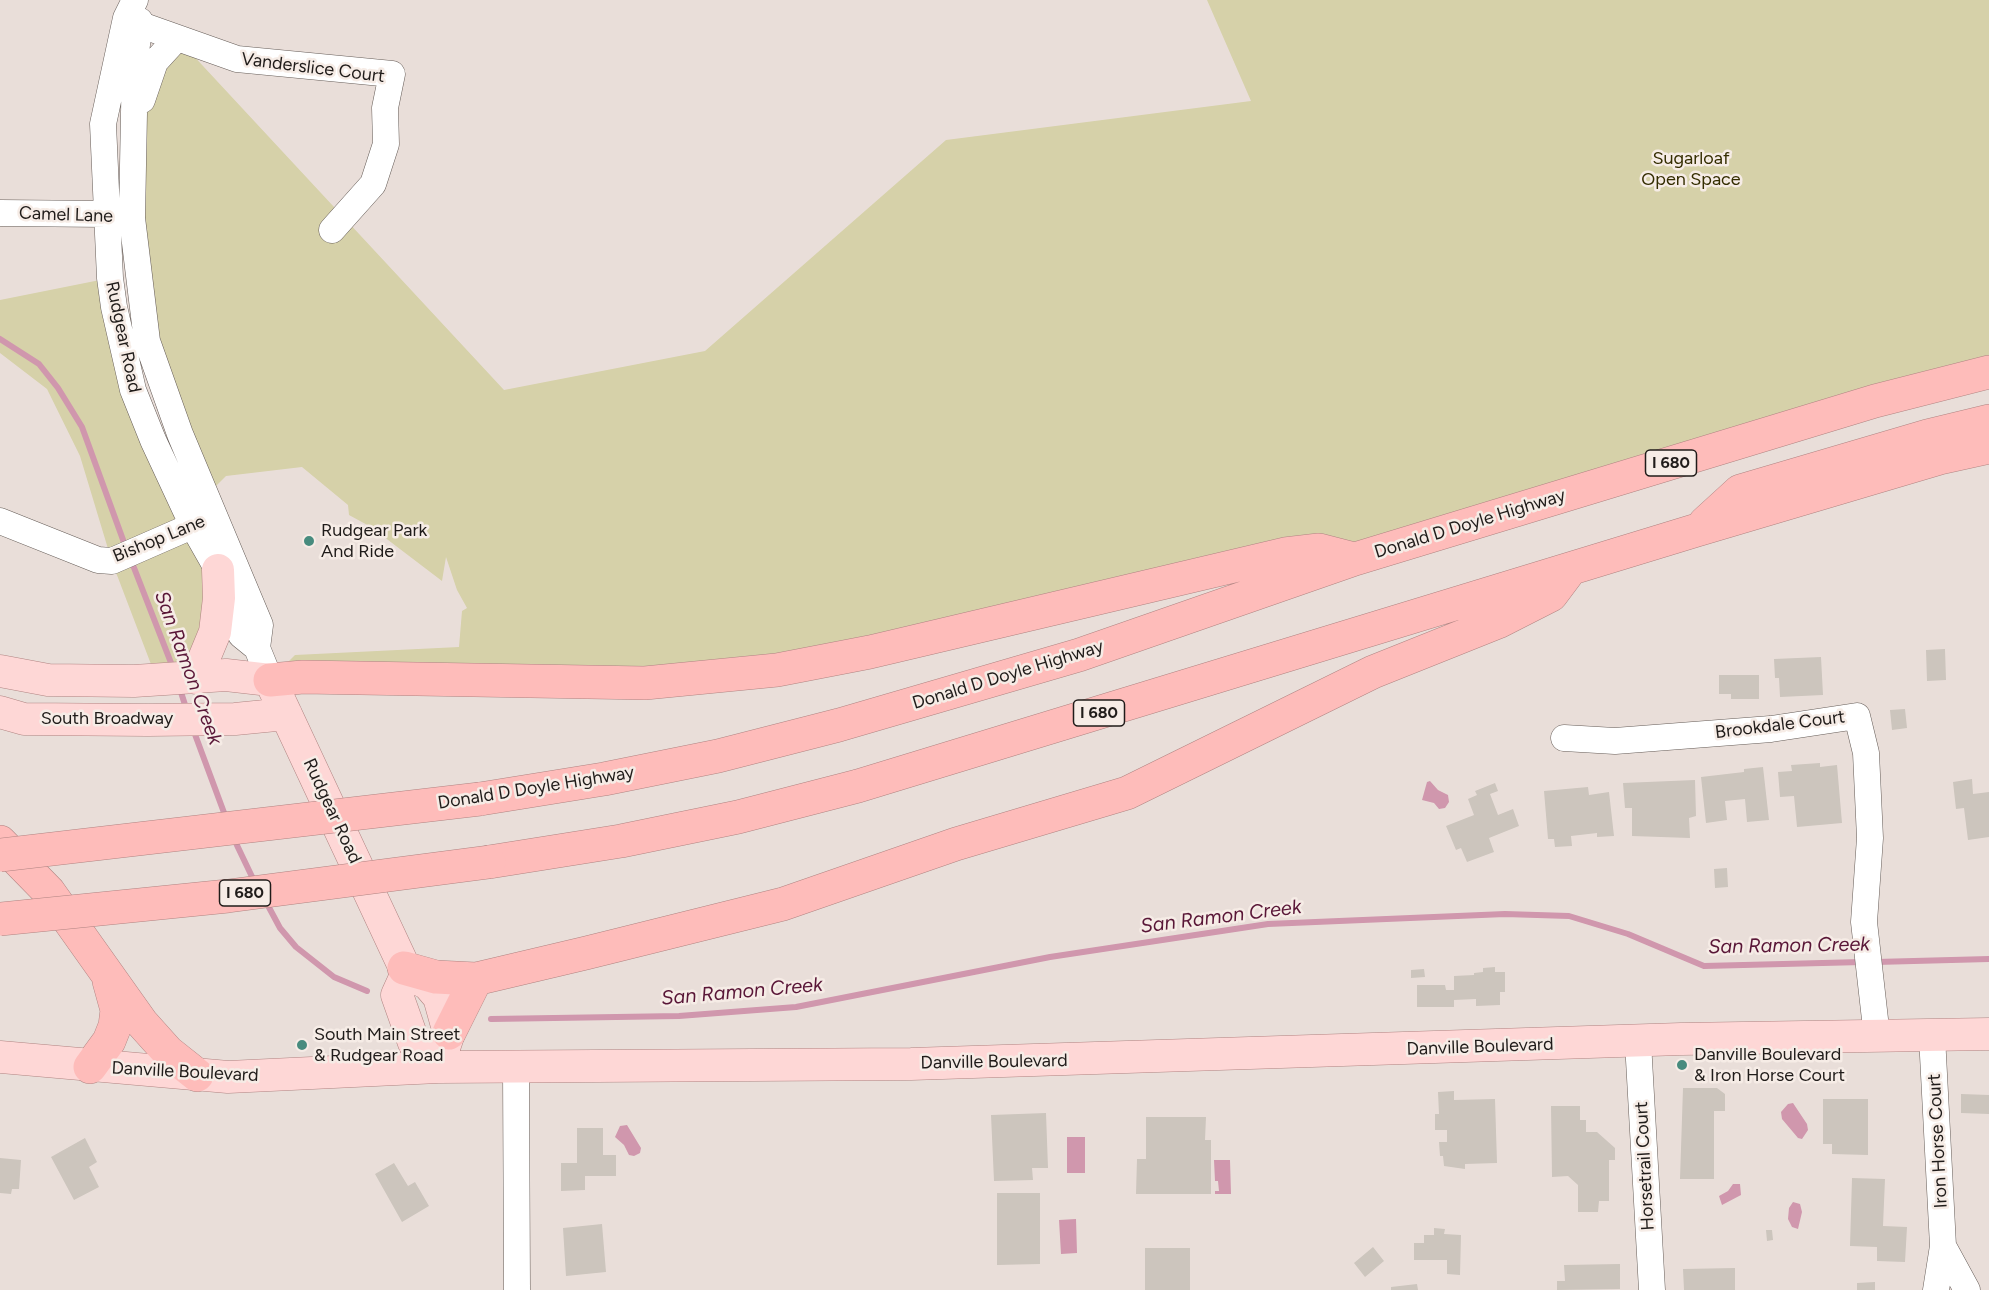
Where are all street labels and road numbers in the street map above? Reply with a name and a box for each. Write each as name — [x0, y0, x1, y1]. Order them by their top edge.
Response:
street label: Vanderslice Court — [240, 48, 386, 88]
street label: Camel Lane — [19, 203, 113, 227]
street label: Rudgear Road — [101, 279, 145, 395]
road number: I 680 — [1646, 450, 1696, 476]
street label: Donald D Doyle Highway — [1372, 485, 1568, 563]
street label: Bishop Lane — [110, 511, 208, 567]
street label: Donald D Doyle Highway — [910, 636, 1106, 714]
road number: I 680 — [1074, 700, 1124, 726]
street label: Brookdale Court — [1714, 706, 1846, 744]
street label: South Broadway — [41, 708, 173, 730]
street label: Rudgear Road — [298, 755, 366, 867]
street label: Donald D Doyle Highway — [436, 762, 636, 814]
road number: I 680 — [220, 880, 270, 906]
street label: Danville Boulevard — [1406, 1034, 1554, 1060]
street label: Danville Boulevard — [920, 1050, 1068, 1074]
street label: Danville Boulevard — [111, 1057, 259, 1087]
street label: Iron Horse Court — [1924, 1073, 1952, 1209]
street label: Horsetrail Court — [1631, 1101, 1659, 1231]

